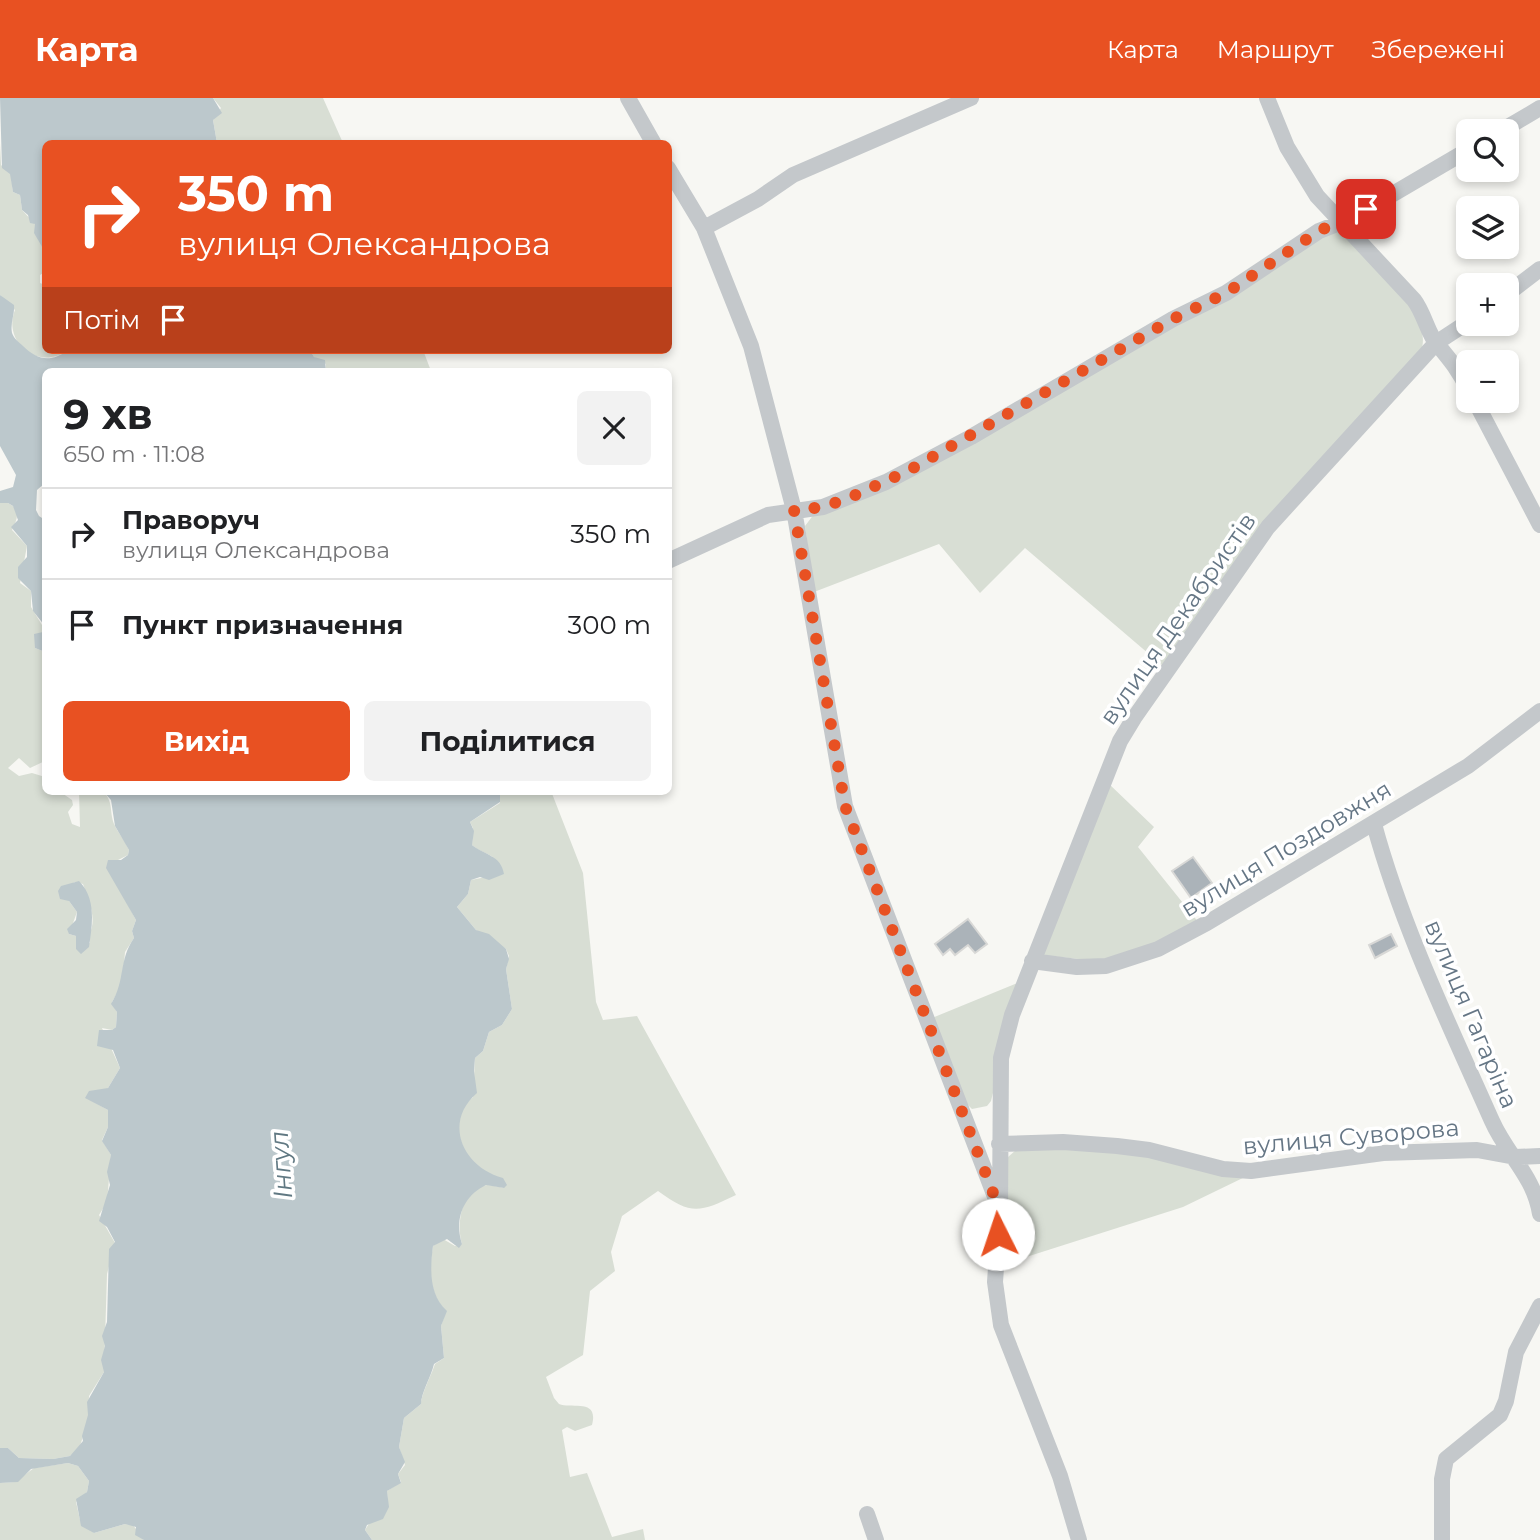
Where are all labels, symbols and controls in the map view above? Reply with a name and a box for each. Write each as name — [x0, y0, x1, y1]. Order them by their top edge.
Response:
text: Карта — [35, 29, 138, 69]
text: Карта — [1107, 35, 1179, 64]
text: Маршрут — [1217, 35, 1334, 64]
text: Збережені — [1372, 35, 1505, 64]
map controls — [1456, 119, 1519, 413]
button: search — [1456, 119, 1519, 182]
text: 350 m — [178, 164, 334, 223]
icon: right — [63, 168, 154, 259]
pin — [1336, 179, 1396, 239]
icon: arrive — [1347, 190, 1385, 228]
button: layers — [1456, 196, 1519, 259]
text: вулиця Олександрова — [178, 224, 551, 263]
button: + — [1456, 273, 1519, 336]
icon: arrive — [154, 301, 192, 339]
text: Потім — [63, 304, 140, 336]
button: − — [1456, 350, 1519, 413]
text: 9 хв — [63, 388, 153, 440]
button: close — [577, 391, 651, 465]
text: 650 m · 11:08 — [63, 440, 205, 468]
text: Праворуч — [122, 504, 260, 536]
street label: вулиця Декабристів — [1093, 507, 1262, 730]
icon: right — [63, 515, 101, 553]
text: 350 m — [570, 518, 651, 550]
text: вулиця Олександрова — [122, 536, 390, 564]
icon: arrive — [63, 606, 101, 644]
text: Пункт призначення — [122, 609, 403, 641]
text: 300 m — [568, 609, 651, 641]
button: Вихід — [63, 701, 350, 781]
button: Поділитися — [364, 701, 651, 781]
street label: вулиця Поздовжня — [1175, 774, 1396, 923]
street label: вулиця Гагаріна — [1419, 915, 1524, 1112]
street label: вулиця Суворова — [1242, 1113, 1460, 1160]
water label: Інгул — [263, 1130, 299, 1200]
position arrow — [961, 1197, 1035, 1271]

